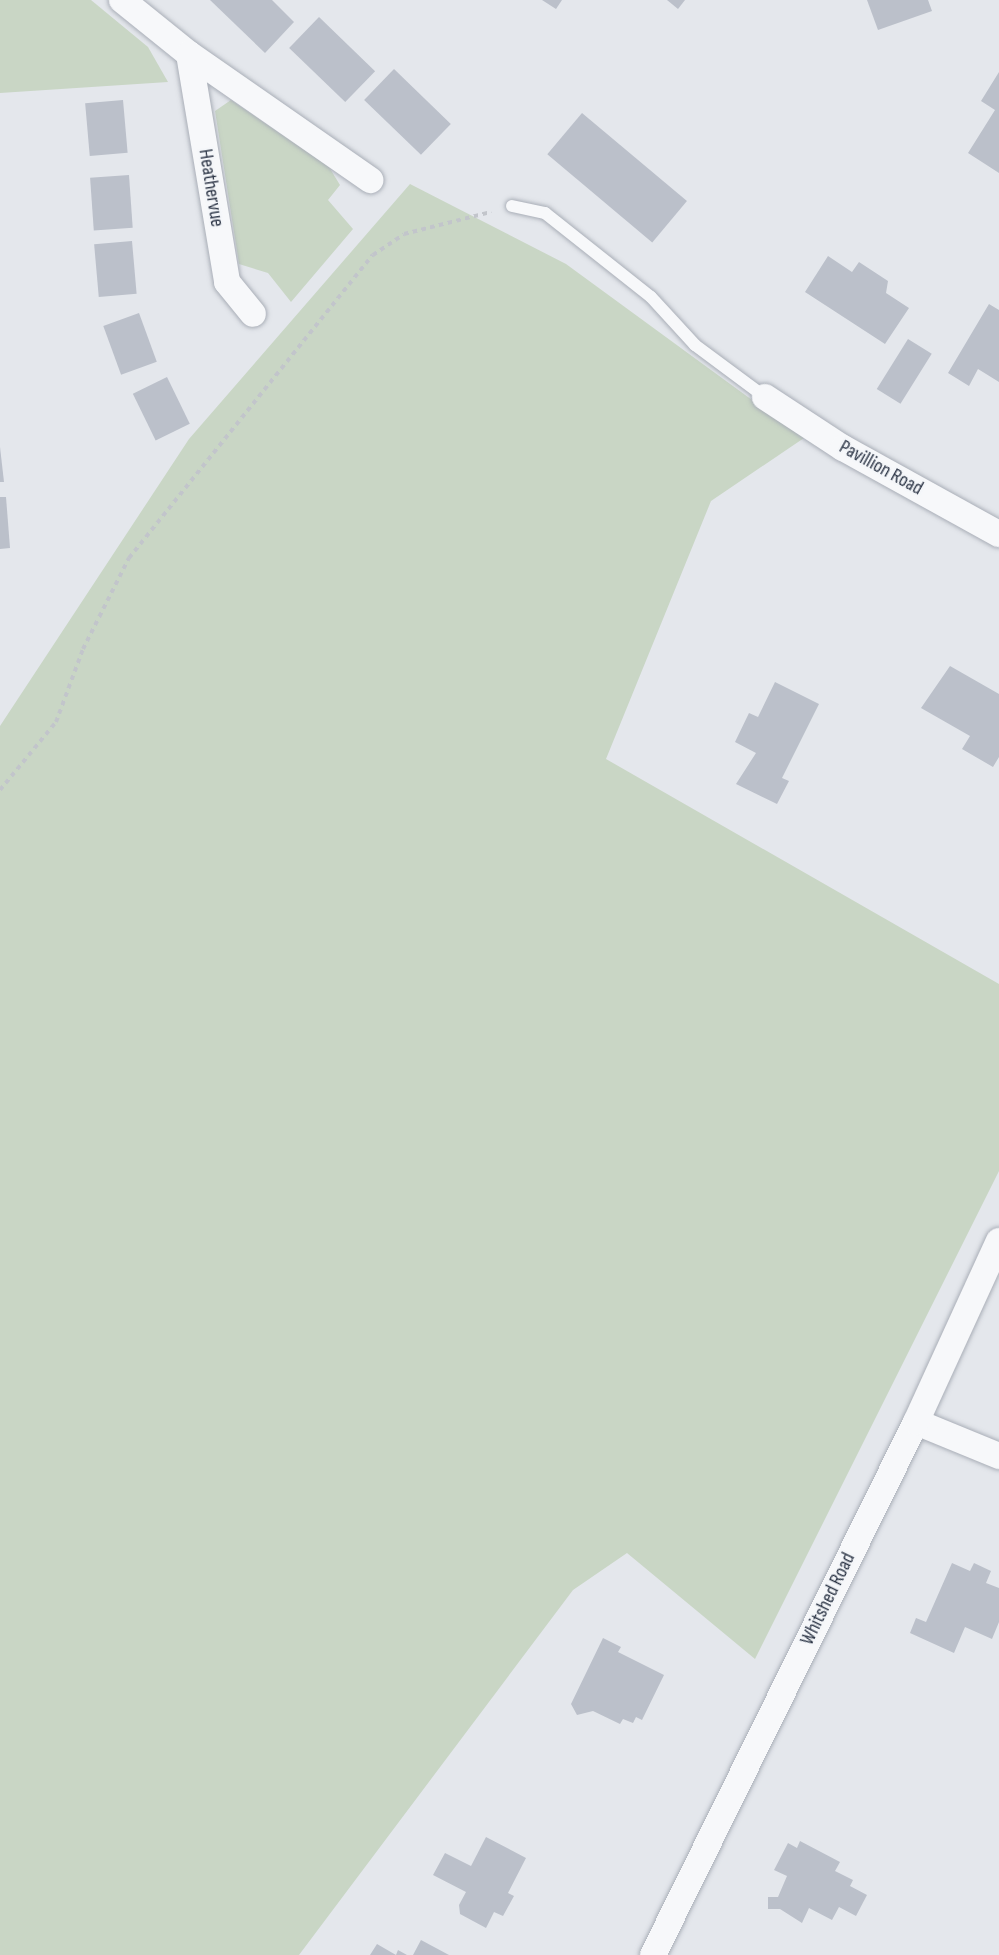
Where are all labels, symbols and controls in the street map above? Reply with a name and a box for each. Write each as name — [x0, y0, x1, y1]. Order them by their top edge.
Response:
street label: Heathervue — [193, 147, 229, 229]
street label: Pavillion Road — [835, 435, 927, 501]
street label: Whitshed Road — [795, 1549, 861, 1649]

